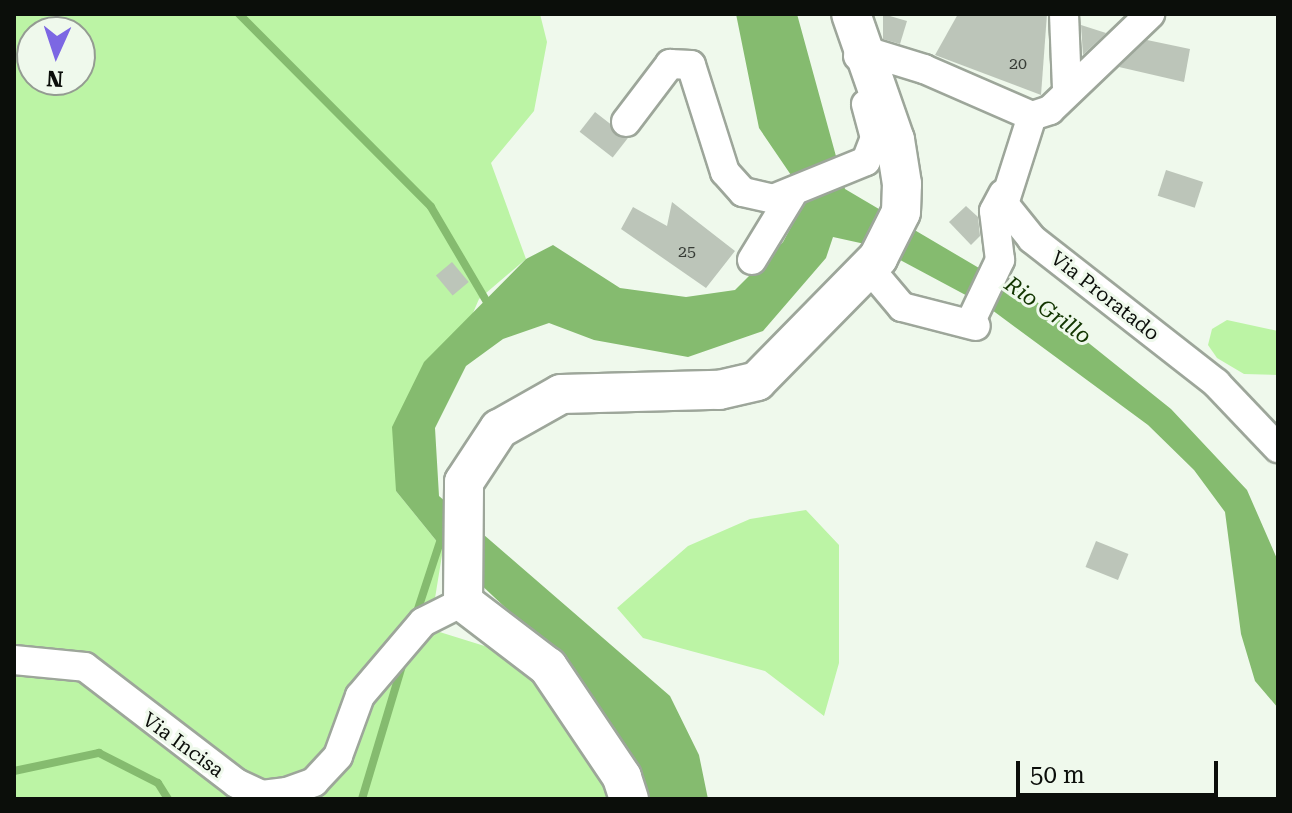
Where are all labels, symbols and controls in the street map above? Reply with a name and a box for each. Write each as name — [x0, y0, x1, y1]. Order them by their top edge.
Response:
north arrow — [16, 16, 96, 96]
house number: 20 — [1009, 54, 1027, 74]
text: N — [46, 66, 64, 91]
house number: 25 — [678, 242, 696, 262]
street label: Via Proratado — [1046, 246, 1164, 346]
water label: Rio Grillo — [1000, 271, 1096, 349]
street label: Via Incisa — [138, 708, 228, 782]
scale bar — [1020, 745, 1222, 795]
text: 50 m — [1030, 761, 1085, 789]

